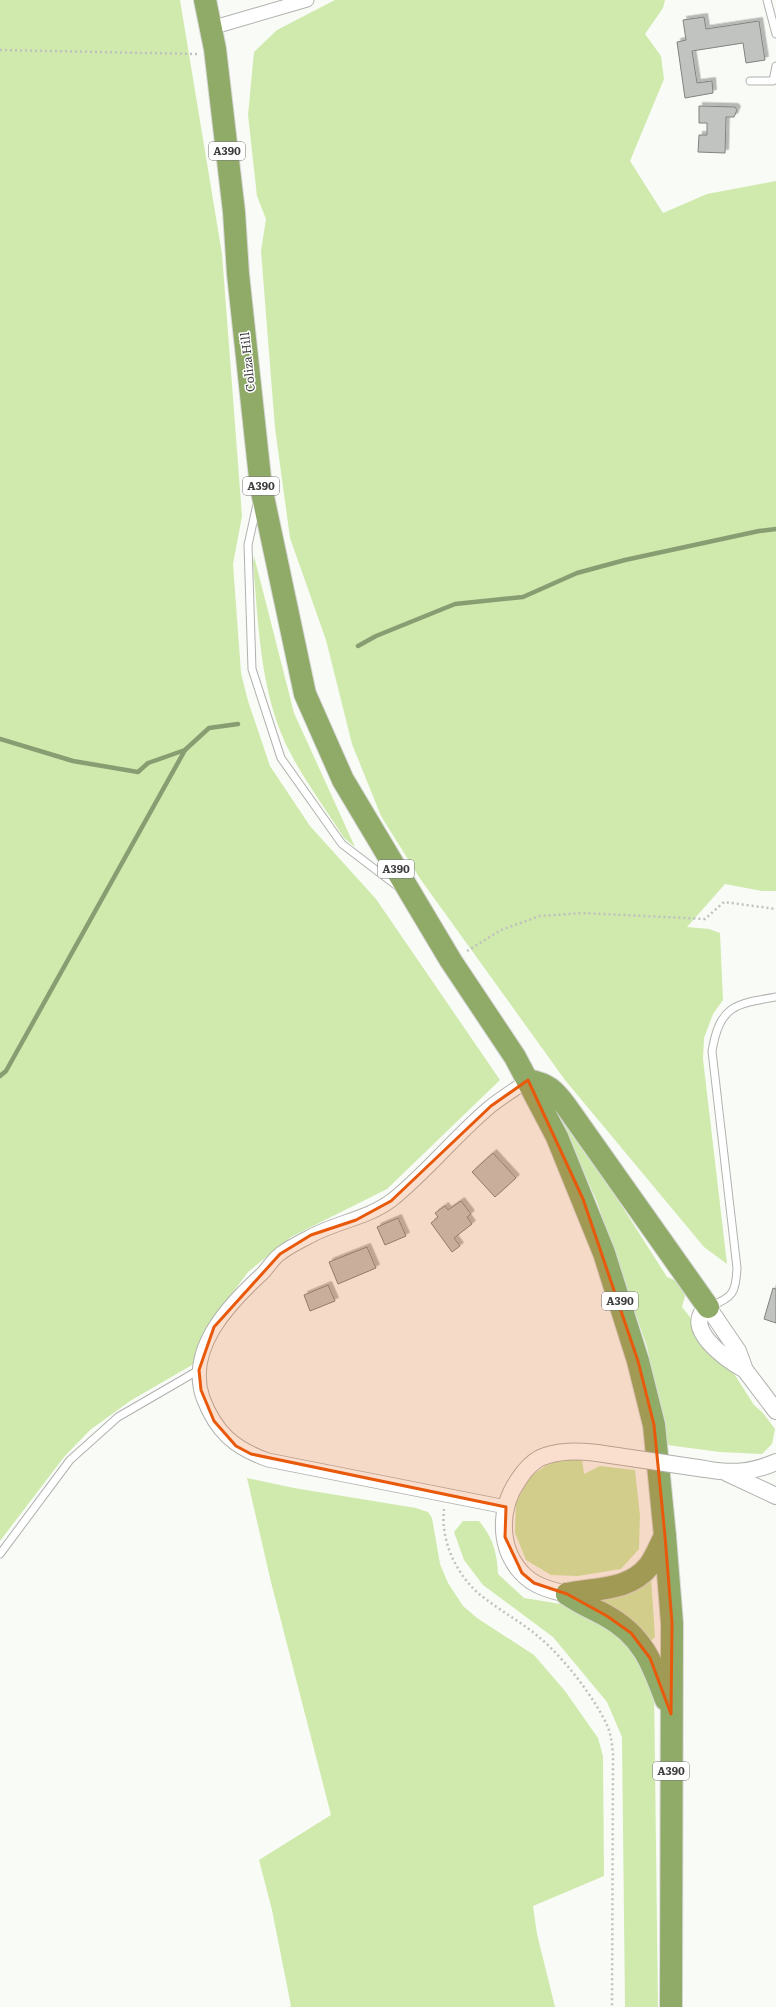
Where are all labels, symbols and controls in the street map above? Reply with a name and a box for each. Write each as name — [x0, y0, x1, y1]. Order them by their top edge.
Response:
road number: A390 — [209, 142, 245, 160]
street label: Coliza Hill — [235, 331, 259, 393]
road number: A390 — [243, 477, 279, 495]
road number: A390 — [378, 860, 414, 878]
road number: A390 — [602, 1292, 638, 1310]
road number: A390 — [653, 1762, 689, 1780]

